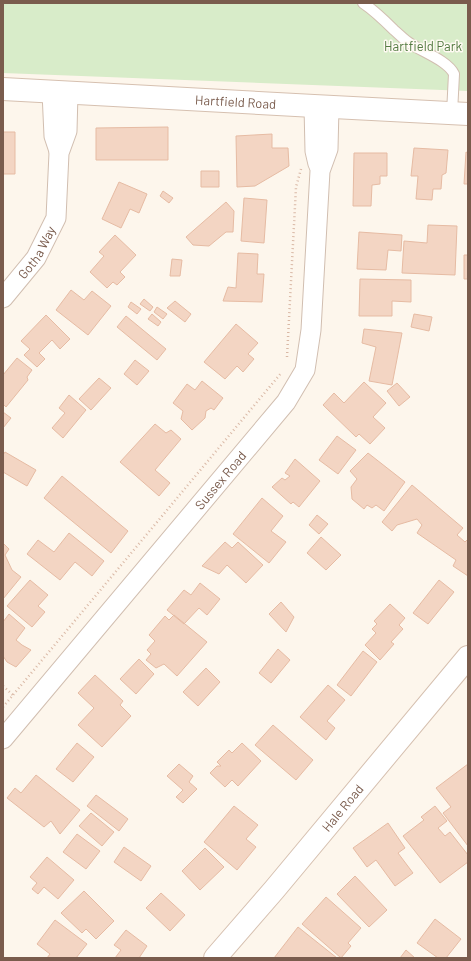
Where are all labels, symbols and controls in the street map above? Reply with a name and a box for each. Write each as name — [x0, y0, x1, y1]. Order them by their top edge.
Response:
park label: Hartfield Park — [384, 38, 462, 54]
street label: Hartfield Road — [195, 92, 277, 112]
street label: Gotha Way — [14, 223, 59, 282]
street label: Sussex Road — [191, 448, 249, 513]
street label: Hale Road — [318, 781, 367, 835]

